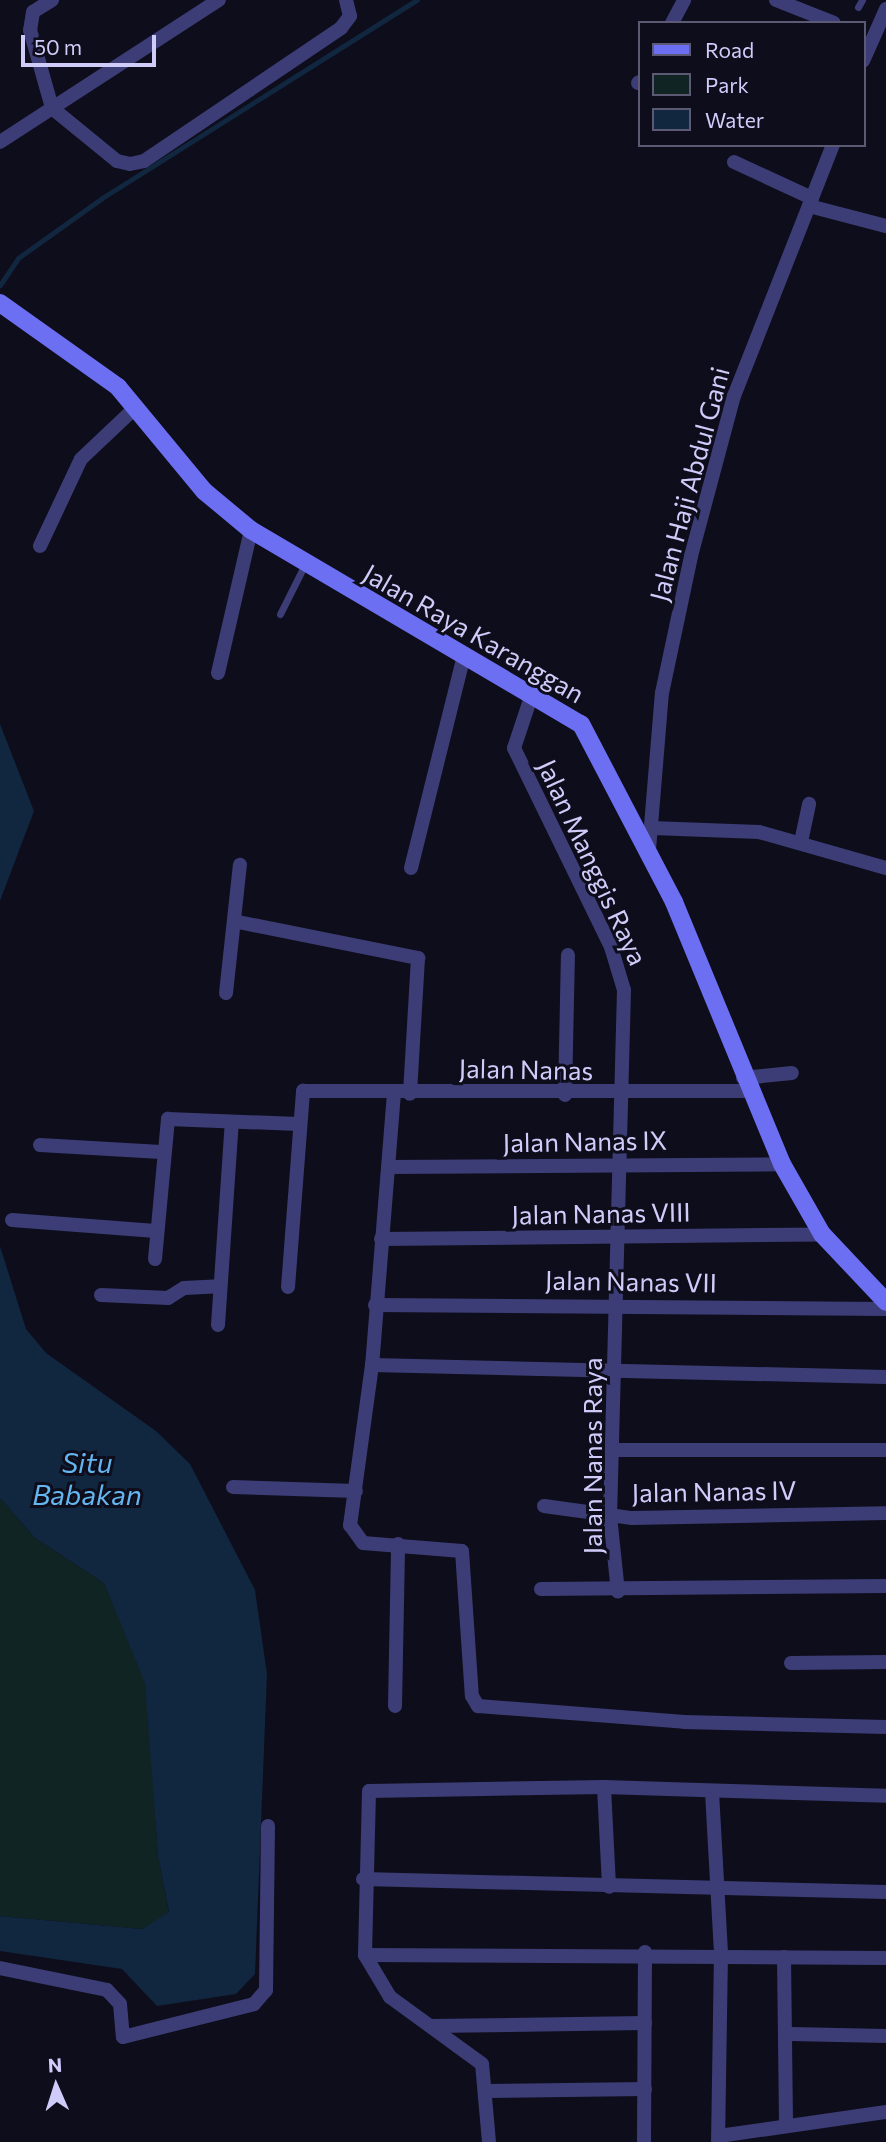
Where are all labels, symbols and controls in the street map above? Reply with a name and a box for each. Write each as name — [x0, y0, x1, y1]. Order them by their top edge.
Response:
scale bar — [24, 21, 159, 65]
legend — [638, 21, 865, 147]
text: 50 m — [34, 34, 82, 59]
text: Road — [705, 37, 754, 62]
text: Park — [705, 72, 749, 97]
text: Water — [705, 107, 764, 132]
street label: Jalan Haji Abdul Gani — [643, 363, 735, 605]
street label: Jalan Raya Karanggan — [358, 557, 590, 709]
street label: Jalan Manggis Raya — [532, 754, 654, 970]
street label: Jalan Nanas — [458, 1052, 594, 1086]
street label: Jalan Nanas IX — [502, 1124, 668, 1158]
street label: Jalan Nanas VIII — [511, 1196, 691, 1230]
street label: Jalan Nanas VII — [545, 1264, 717, 1298]
street label: Jalan Nanas Raya — [576, 1357, 608, 1555]
water label: Situ Babakan — [32, 1445, 142, 1511]
street label: Jalan Nanas IV — [631, 1474, 797, 1508]
north arrow — [21, 2051, 91, 2121]
text: N — [47, 2053, 63, 2076]

